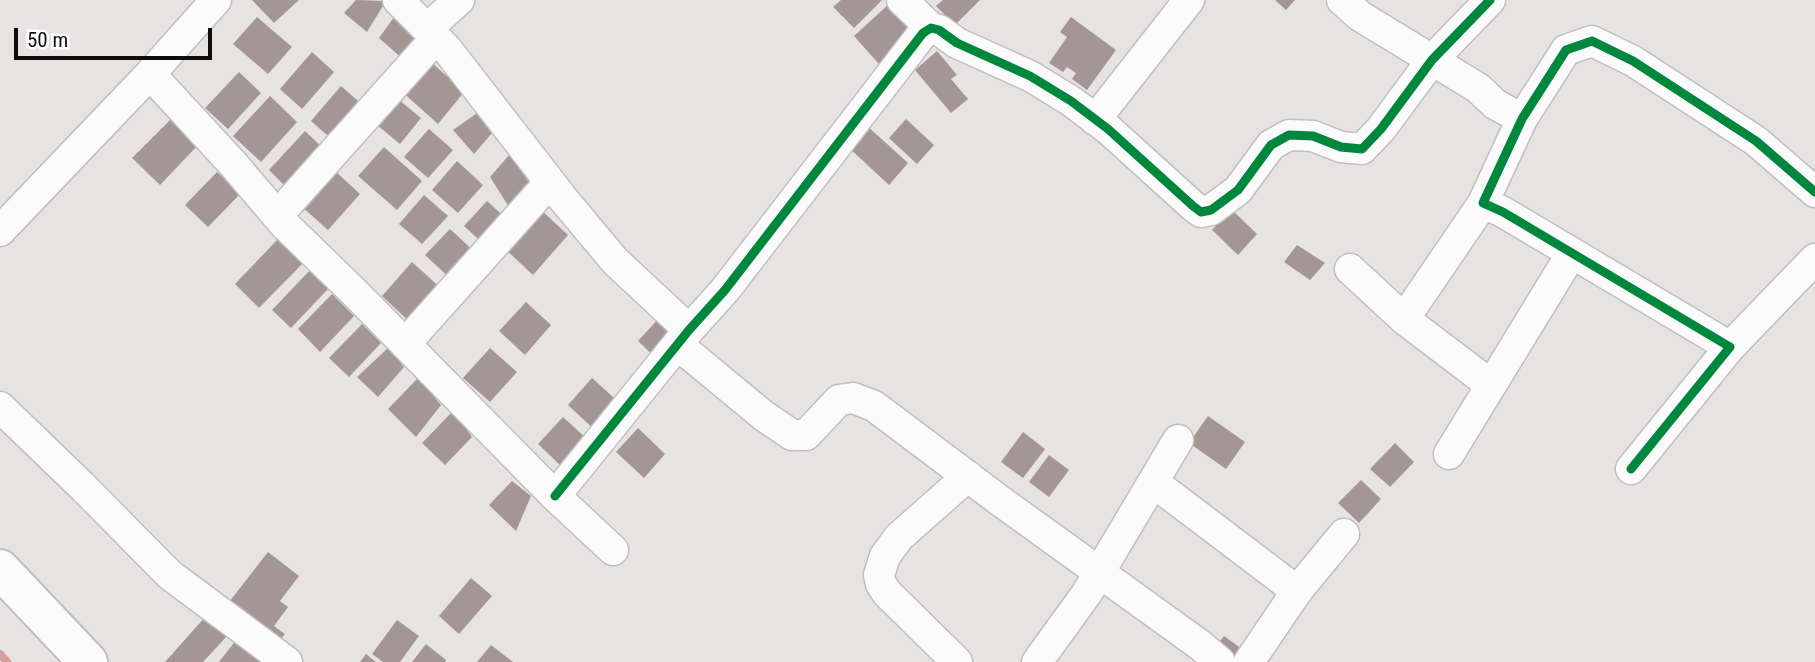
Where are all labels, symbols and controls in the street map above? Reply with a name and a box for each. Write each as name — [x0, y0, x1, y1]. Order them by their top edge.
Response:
scale bar — [18, 14, 215, 58]
text: 50 m — [27, 28, 68, 52]

